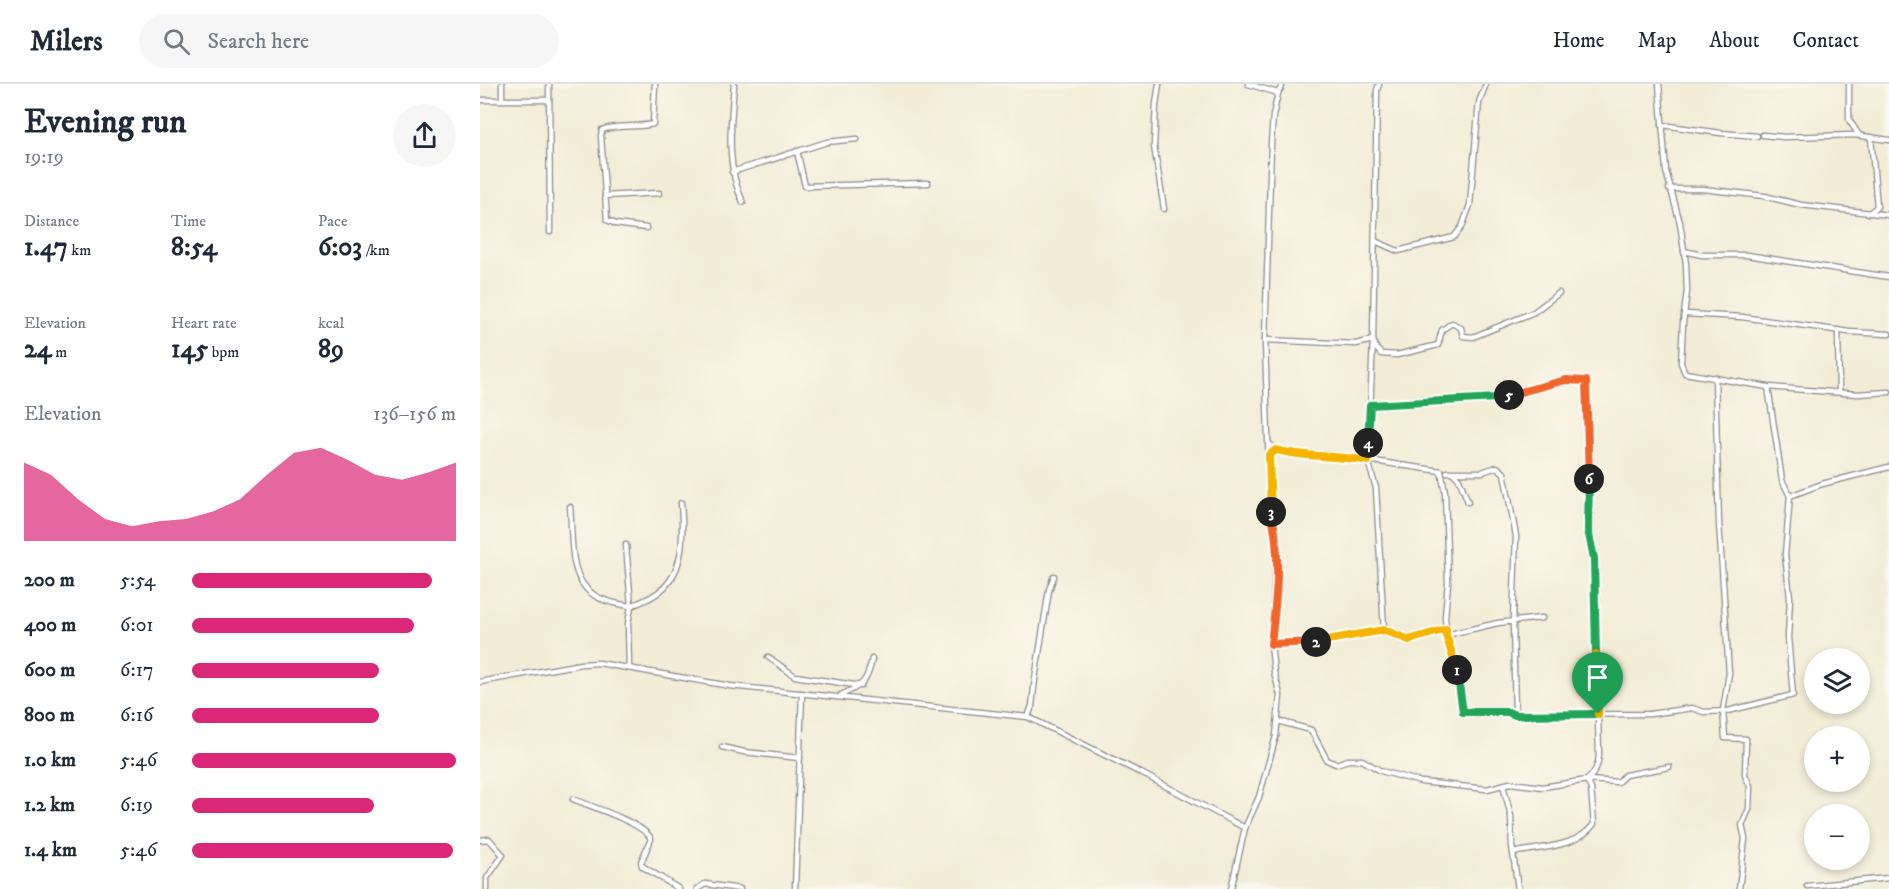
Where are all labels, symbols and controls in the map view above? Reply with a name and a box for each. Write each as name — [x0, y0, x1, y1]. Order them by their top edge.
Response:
search box — [139, 14, 559, 68]
text: Milers — [30, 24, 103, 59]
icon: search — [160, 25, 193, 58]
text: Search here — [208, 28, 309, 55]
text: Home — [1553, 28, 1605, 54]
text: Map — [1638, 28, 1676, 54]
text: About — [1709, 28, 1760, 54]
text: Contact — [1793, 28, 1859, 54]
text: Evening run — [24, 102, 186, 143]
button: share — [393, 104, 456, 167]
text: 19:19 — [24, 145, 64, 170]
text: Distance — [24, 211, 79, 231]
text: Time — [171, 211, 206, 231]
text: Pace — [318, 211, 348, 231]
text: 1.47 — [24, 231, 68, 264]
text: 8:54 — [171, 231, 217, 264]
text: 6:03 — [318, 231, 362, 264]
text: km — [68, 240, 91, 260]
text: /km — [362, 240, 390, 260]
text: Elevation — [24, 313, 86, 333]
text: Heart rate — [171, 313, 237, 333]
text: kcal — [318, 313, 344, 333]
text: 24 — [24, 333, 52, 366]
text: 145 — [171, 333, 208, 366]
text: 89 — [318, 333, 344, 366]
text: m — [52, 342, 67, 362]
text: bpm — [208, 342, 239, 362]
pin: 5 — [1494, 380, 1524, 410]
text: 5 — [1505, 385, 1513, 405]
text: Elevation — [24, 402, 101, 427]
text: 136–156 m — [373, 402, 456, 427]
pin: 4 — [1353, 428, 1383, 458]
text: 4 — [1363, 433, 1373, 453]
pin: 6 — [1574, 464, 1604, 494]
text: 6 — [1585, 469, 1593, 489]
pin: 3 — [1256, 497, 1286, 527]
text: 3 — [1268, 502, 1274, 522]
text: 200 m — [24, 568, 75, 593]
text: 5:54 — [120, 568, 156, 593]
text: 400 m — [24, 613, 76, 638]
text: 6:01 — [120, 613, 154, 638]
pin: 2 — [1301, 627, 1331, 657]
text: 2 — [1312, 632, 1320, 652]
map controls — [1804, 648, 1870, 870]
button: layers — [1804, 648, 1870, 714]
pin — [1572, 652, 1623, 714]
pin: 1 — [1442, 655, 1472, 685]
text: 600 m — [24, 658, 75, 683]
text: 6:17 — [120, 658, 154, 683]
text: 1 — [1454, 660, 1460, 680]
icon: arrive — [1581, 661, 1614, 694]
text: 800 m — [24, 703, 75, 728]
text: 6:16 — [120, 703, 153, 728]
button: + — [1804, 726, 1870, 792]
text: 1.0 km — [24, 748, 76, 773]
text: 5:46 — [120, 748, 157, 773]
text: 1.2 km — [24, 793, 75, 818]
text: 6:19 — [120, 793, 153, 818]
button: − — [1804, 804, 1870, 870]
text: 1.4 km — [24, 838, 77, 863]
text: 5:46 — [120, 838, 157, 863]

